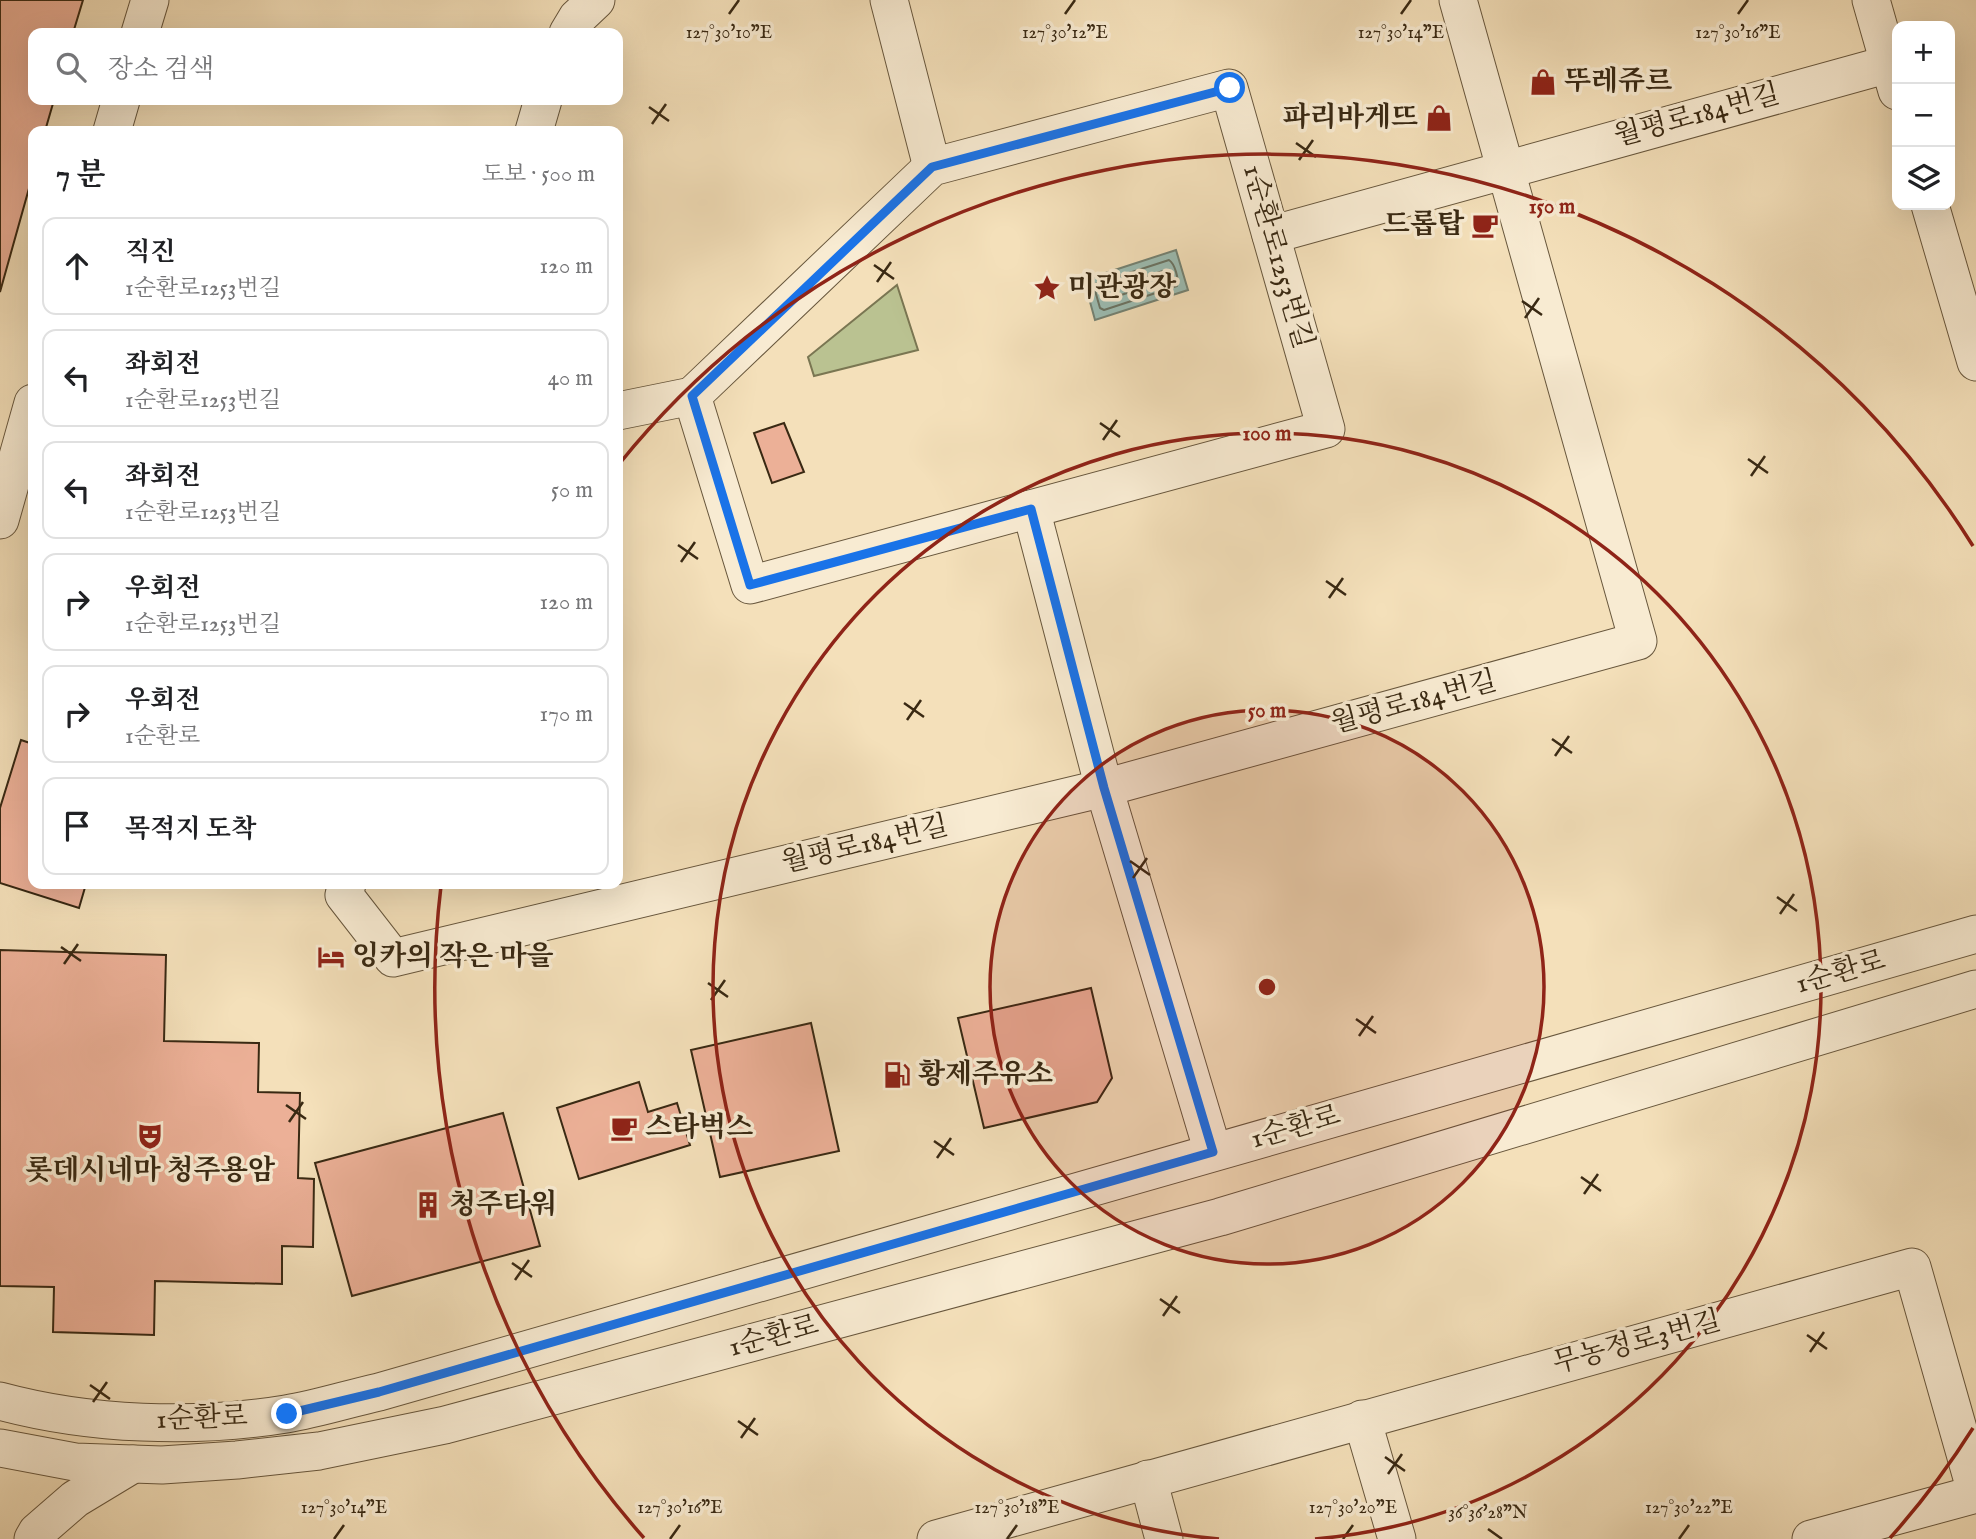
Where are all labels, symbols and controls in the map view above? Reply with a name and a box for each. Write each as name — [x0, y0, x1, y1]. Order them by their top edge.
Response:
map controls — [1892, 21, 1955, 210]
button: + — [1892, 21, 1955, 84]
text: 127°30'10"E — [686, 22, 772, 45]
text: 127°30'12"E — [1022, 22, 1108, 45]
text: 127°30'14"E — [1358, 22, 1444, 45]
text: 127°30'16"E — [1695, 22, 1781, 45]
search box — [28, 28, 623, 105]
icon: search — [52, 48, 90, 86]
text: 장소 검색 — [108, 53, 214, 86]
place label: 뚜레쥬르 — [1564, 65, 1672, 100]
shop icon: 뚜레쥬르 — [1528, 67, 1558, 97]
route start — [1214, 72, 1245, 103]
street label: 월평로184번길 — [1610, 77, 1784, 155]
button: − — [1892, 84, 1955, 147]
place label: 파리바게뜨 — [1283, 101, 1418, 136]
shop icon: 파리바게뜨 — [1424, 103, 1454, 133]
button: layers — [1892, 147, 1955, 210]
text: 7 분 — [56, 157, 106, 195]
text: 도보 · 500 m — [482, 160, 595, 189]
street label: 1순환로1253번길 — [1234, 161, 1320, 353]
text: 150 m — [1529, 194, 1576, 221]
place label: 드롭탑 — [1383, 208, 1465, 243]
cafe icon: 드롭탑 — [1470, 210, 1500, 240]
text: 직진 — [125, 236, 175, 269]
icon: ahead — [58, 247, 96, 285]
text: 120 m — [540, 252, 593, 281]
place label: 미관광장 — [1068, 271, 1177, 306]
place icon: 미관광장 — [1032, 273, 1062, 303]
text: 1순환로1253번길 — [125, 274, 281, 303]
text: 좌회전 — [125, 348, 200, 381]
icon: left — [58, 359, 96, 397]
text: 40 m — [548, 364, 593, 393]
text: 1순환로1253번길 — [125, 386, 281, 415]
text: 100 m — [1242, 421, 1292, 448]
text: 좌회전 — [125, 460, 200, 493]
icon: left — [58, 471, 96, 509]
text: 50 m — [551, 476, 593, 505]
text: 1순환로1253번길 — [125, 498, 281, 527]
text: 우회전 — [125, 572, 200, 605]
icon: right — [58, 583, 96, 621]
text: 120 m — [540, 588, 593, 617]
text: 1순환로1253번길 — [125, 610, 281, 639]
street label: 월평로184번길 — [1327, 664, 1501, 742]
text: 우회전 — [125, 684, 200, 717]
icon: right — [58, 695, 96, 733]
text: 50 m — [1248, 698, 1287, 725]
text: 170 m — [540, 700, 593, 729]
text: 1순환로 — [125, 722, 200, 751]
icon: arrive — [58, 807, 96, 845]
street label: 월평로184번길 — [778, 809, 952, 881]
text: 목적지 도착 — [125, 813, 256, 846]
place label: 잉카의 작은 마을 — [352, 940, 554, 975]
hotel icon: 잉카의 작은 마을 — [316, 942, 346, 972]
street label: 1순환로 — [1792, 944, 1890, 1002]
centre of rings — [1255, 975, 1279, 999]
place label: 황제주유소 — [918, 1058, 1053, 1093]
fuel station icon: 황제주유소 — [882, 1060, 912, 1090]
street label: 1순환로 — [1247, 1099, 1345, 1157]
place label: 스타벅스 — [645, 1111, 753, 1146]
cafe icon: 스타벅스 — [609, 1113, 639, 1143]
theatre icon: 롯데시네마 청주용암 — [135, 1121, 165, 1151]
place label: 롯데시네마 청주용암 — [25, 1154, 276, 1189]
place label: 청주타워 — [449, 1188, 557, 1223]
building icon: 청주타워 — [413, 1190, 443, 1220]
street label: 무농정로3번길 — [1549, 1304, 1725, 1382]
street label: 1순환로 — [725, 1308, 823, 1366]
route end — [271, 1398, 302, 1429]
street label: 1순환로 — [156, 1400, 248, 1438]
text: 127°30'14"E — [301, 1497, 387, 1520]
text: 127°30'16"E — [637, 1497, 723, 1520]
text: 127°30'18"E — [975, 1497, 1059, 1520]
text: 127°30'20"E — [1309, 1497, 1397, 1520]
text: 127°30'22"E — [1645, 1497, 1733, 1520]
text: 36°36'28"N — [1448, 1502, 1528, 1525]

